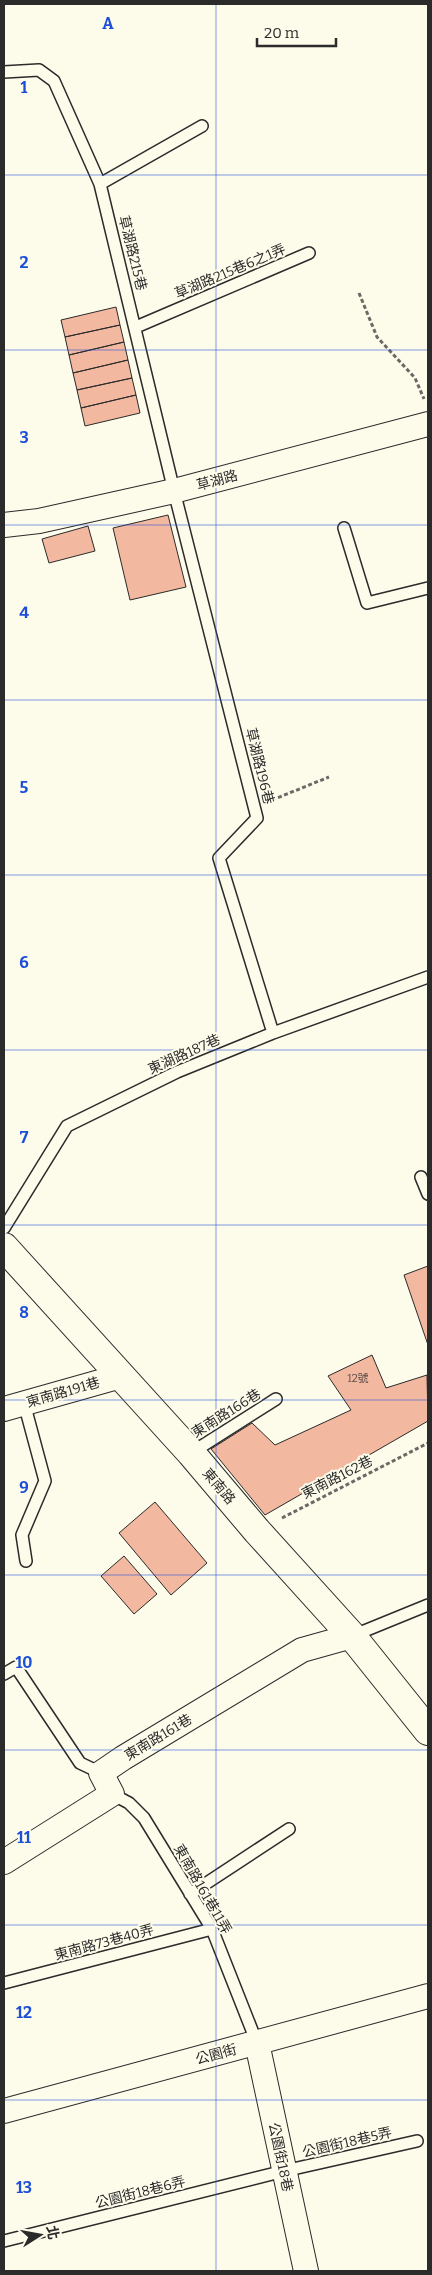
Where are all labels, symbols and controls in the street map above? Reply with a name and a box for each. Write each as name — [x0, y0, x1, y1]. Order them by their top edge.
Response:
text: A — [102, 14, 114, 33]
scale bar — [257, 15, 336, 47]
text: 20 m — [264, 24, 300, 42]
text: 1 — [21, 78, 28, 97]
street label: 草湖路215巷 — [115, 214, 150, 292]
street label: 草湖路215巷6之1弄 — [172, 240, 288, 302]
text: 2 — [19, 253, 29, 272]
text: 3 — [19, 428, 29, 447]
street label: 草湖路 — [195, 467, 240, 494]
text: 4 — [19, 603, 29, 622]
street label: 草湖路196巷 — [242, 726, 277, 806]
text: 5 — [20, 778, 29, 797]
text: 6 — [19, 953, 29, 972]
street label: 東湖路187巷 — [146, 1031, 223, 1078]
text: 7 — [20, 1128, 29, 1147]
text: 8 — [19, 1303, 29, 1322]
house number: 12號 — [347, 1372, 369, 1385]
street label: 東南路191巷 — [24, 1374, 102, 1411]
street label: 東南路166巷 — [189, 1386, 264, 1441]
street label: 東南路162巷 — [299, 1452, 376, 1503]
street label: 東南路 — [199, 1465, 239, 1508]
text: 9 — [19, 1478, 29, 1497]
text: 10 — [15, 1653, 33, 1672]
street label: 東南路161巷 — [122, 1711, 195, 1764]
text: 11 — [17, 1828, 31, 1847]
street label: 東南路161巷11弄 — [170, 1841, 235, 1937]
street label: 東南路73巷40弄 — [53, 1921, 156, 1964]
text: 12 — [16, 2003, 32, 2022]
street label: 公園街 — [194, 2041, 239, 2068]
street label: 公園街18巷 — [265, 2121, 296, 2193]
street label: 公園街18巷5弄 — [301, 2124, 394, 2161]
street label: 公園街18巷6弄 — [93, 2173, 187, 2212]
text: 13 — [16, 2178, 32, 2197]
north arrow — [15, 2210, 65, 2260]
text: 北 — [43, 2224, 62, 2241]

